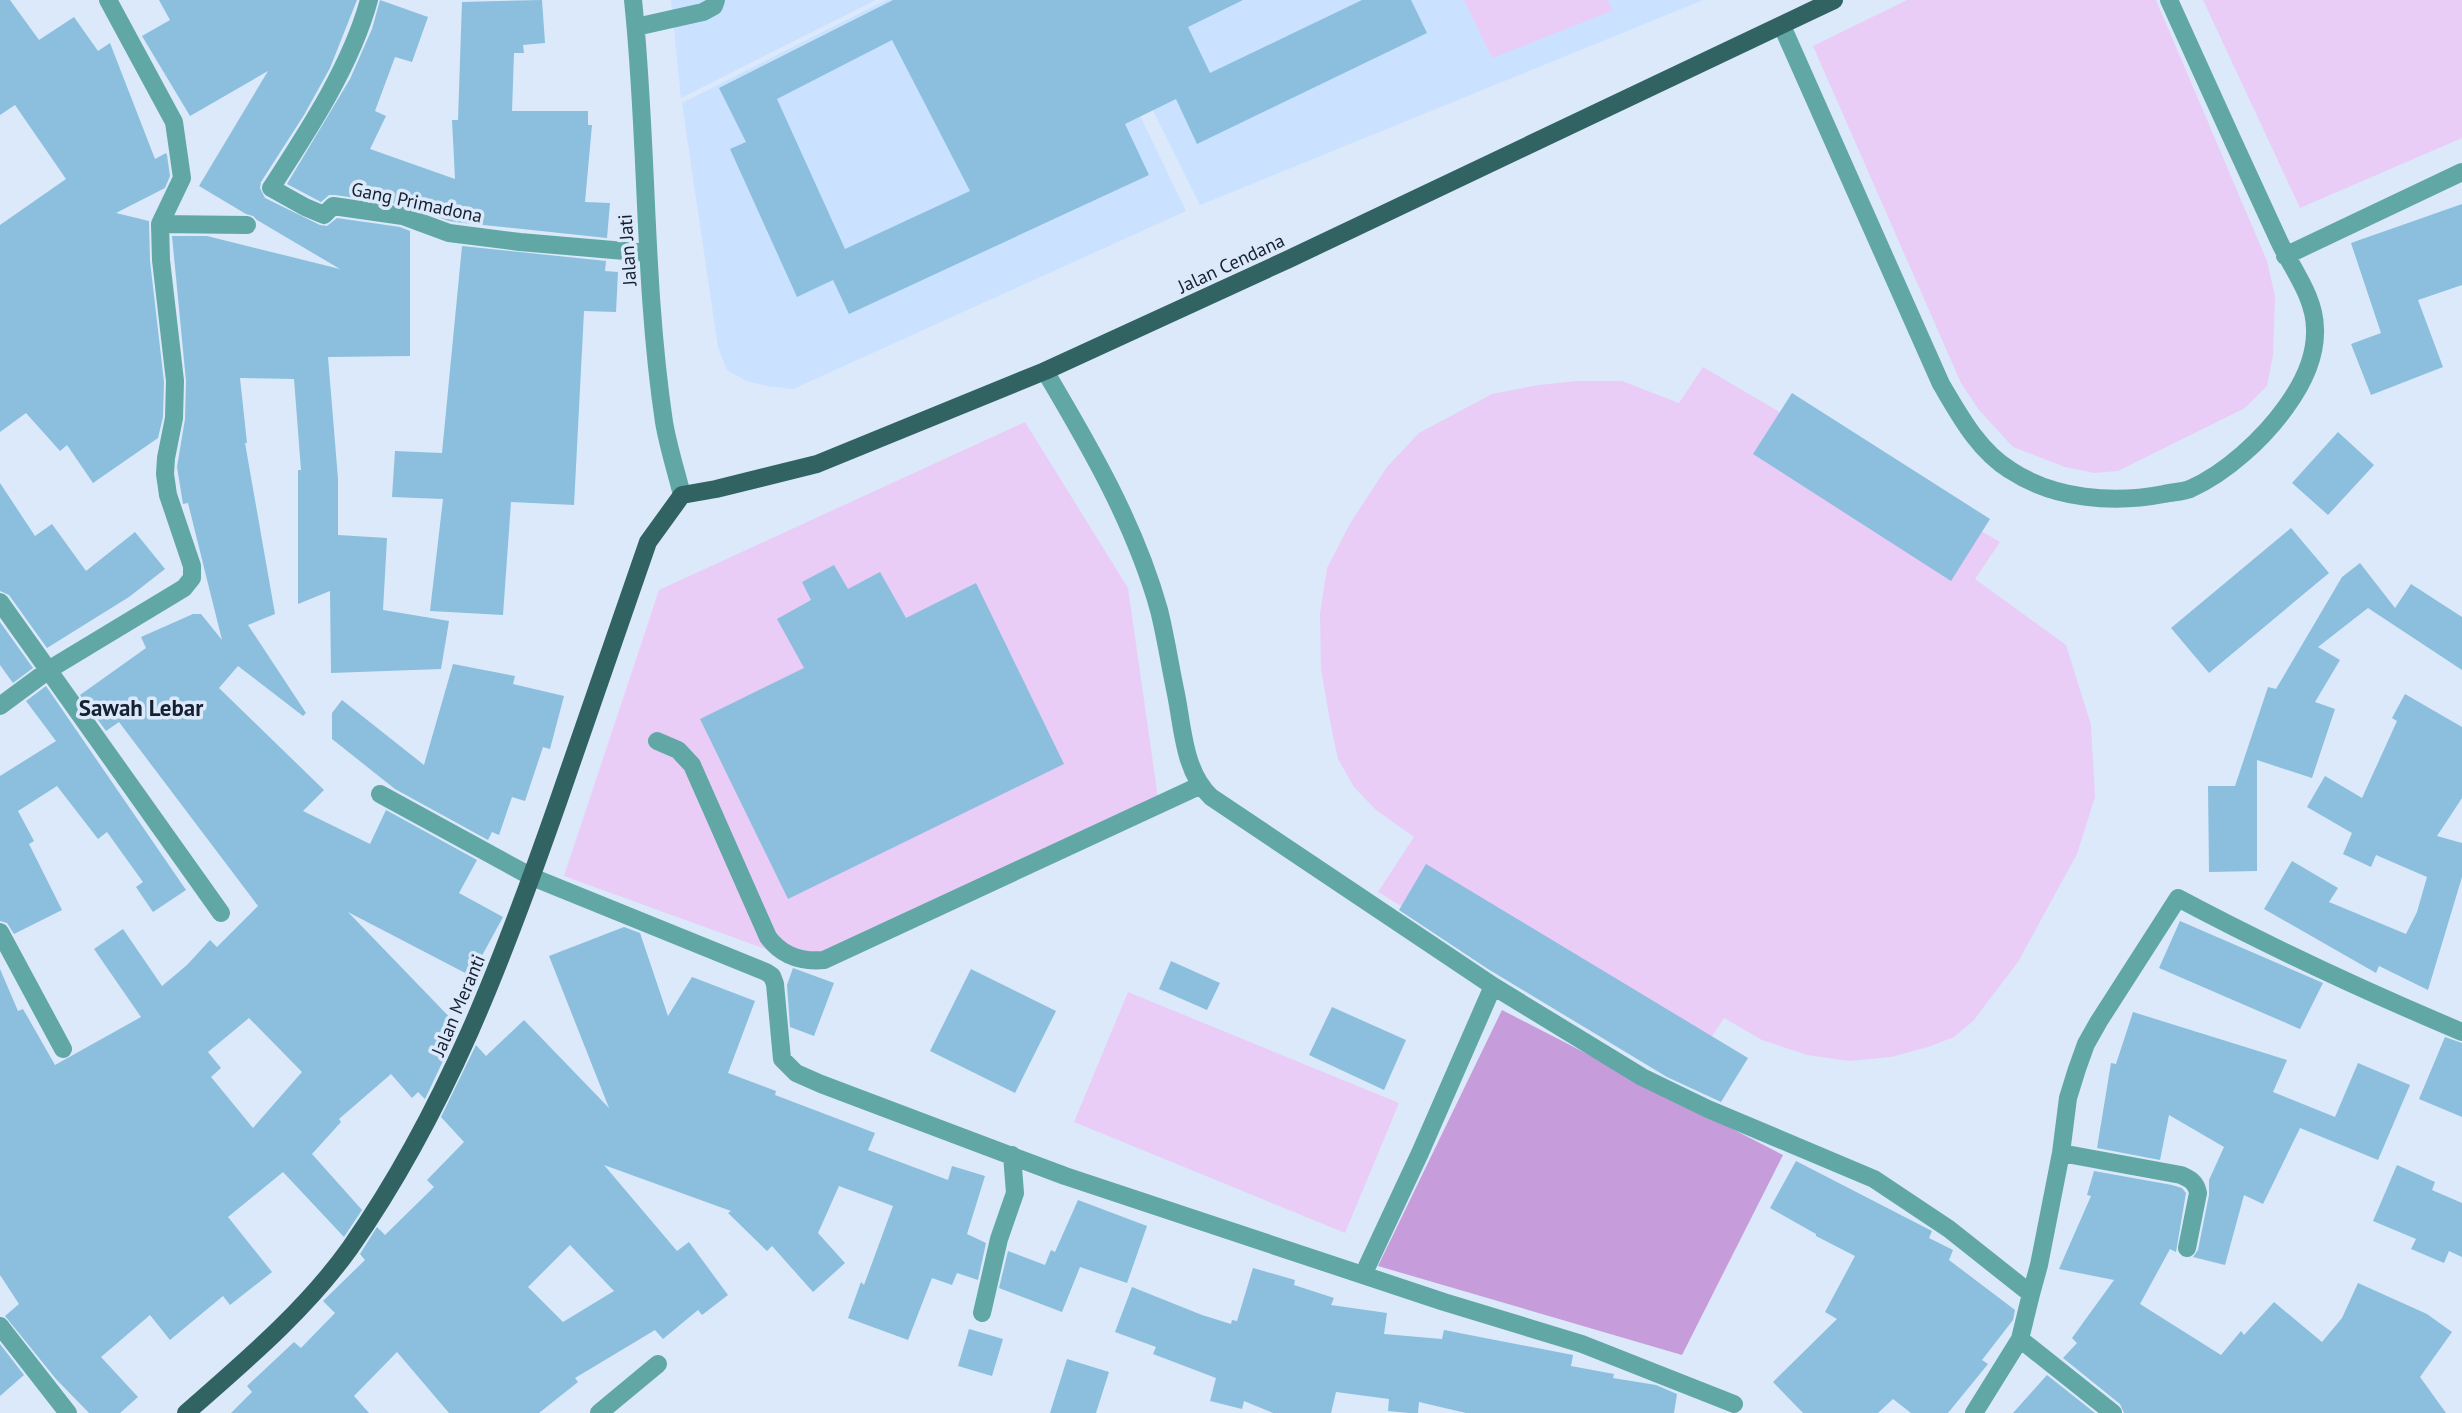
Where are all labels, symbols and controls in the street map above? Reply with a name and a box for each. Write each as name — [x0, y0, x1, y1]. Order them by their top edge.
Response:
street label: Gang Primadona — [349, 176, 485, 228]
street label: Jalan Jati — [613, 213, 642, 288]
street label: Jalan Cendana — [1173, 228, 1288, 299]
district label: Sawah Lebar — [79, 693, 204, 722]
street label: Jalan Meranti — [425, 951, 490, 1060]

